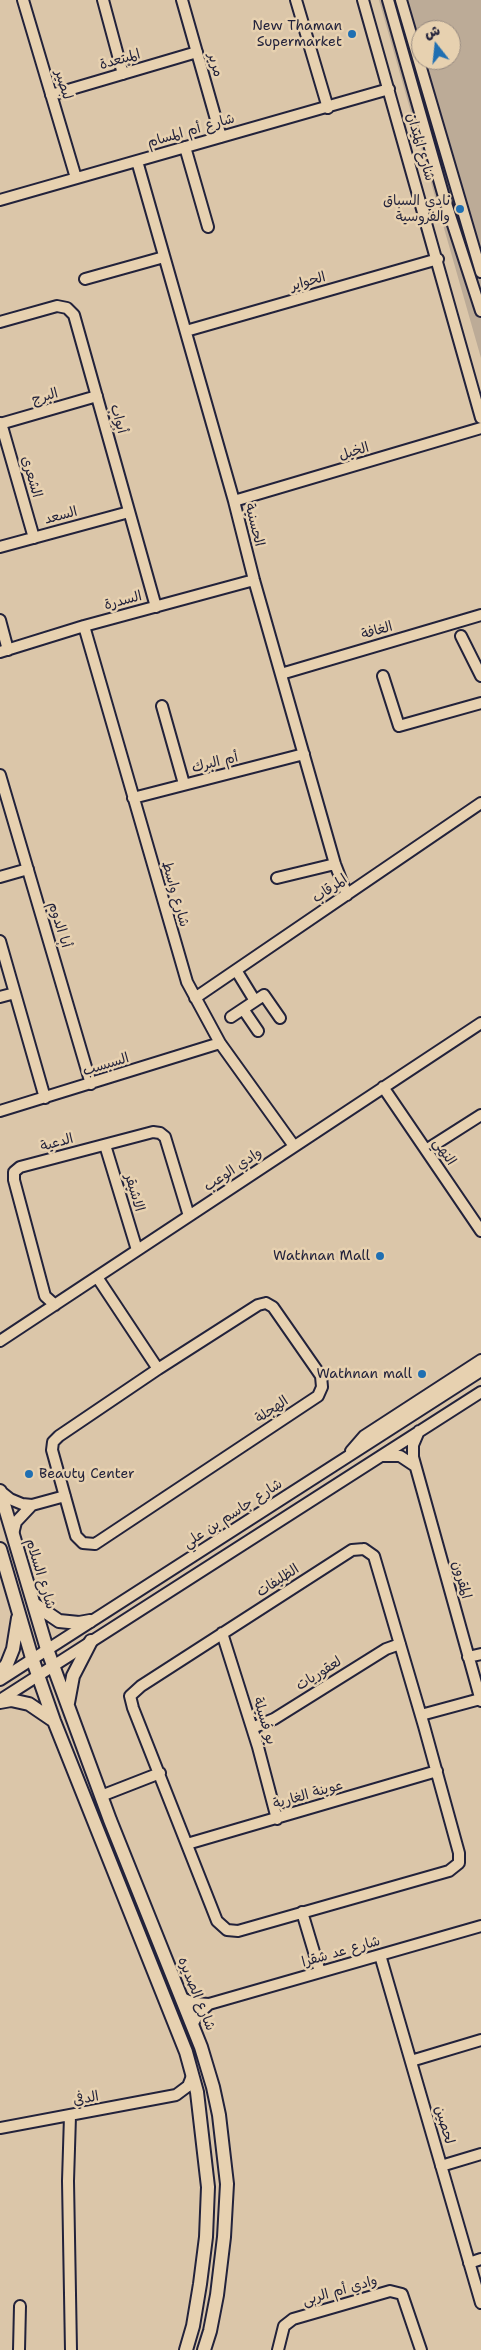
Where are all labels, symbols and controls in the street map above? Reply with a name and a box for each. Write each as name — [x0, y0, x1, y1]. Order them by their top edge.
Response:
place label: New Thaman Supermarket — [252, 18, 342, 50]
north arrow — [411, 20, 461, 70]
text: ش — [422, 21, 442, 42]
marker: New Thaman Supermarket — [346, 28, 358, 40]
street label: المبتعدة — [98, 46, 142, 74]
street label: مرير — [204, 51, 226, 79]
street label: لبصير — [51, 68, 75, 102]
street label: شارع أم المسام — [145, 110, 237, 152]
street label: شارع الميدان — [402, 111, 438, 183]
place label: نادي السباق والفروسية — [383, 193, 450, 226]
marker: نادي السباق والفروسية — [454, 203, 466, 215]
street label: الحواير — [288, 269, 328, 295]
street label: البرج — [30, 385, 60, 409]
street label: أبواب — [106, 402, 130, 436]
street label: الخيل — [337, 440, 371, 464]
street label: الشعرى — [17, 454, 45, 500]
street label: الحسنية — [241, 502, 267, 548]
street label: السعد — [43, 504, 79, 528]
street label: السدرة — [102, 588, 144, 614]
street label: الغافة — [359, 619, 395, 643]
street label: أم البرك — [190, 749, 240, 777]
street label: شارع واسط — [158, 859, 192, 929]
street label: المرقاب — [309, 871, 351, 907]
street label: أبا الدوم — [44, 900, 74, 950]
street label: السبسب — [81, 1050, 131, 1080]
street label: الدعية — [39, 1131, 75, 1155]
street label: النهي — [429, 1135, 459, 1169]
street label: وادي الوعب — [201, 1144, 265, 1196]
street label: الاشيقر — [120, 1172, 148, 1214]
place label: Wathnan Mall — [273, 1248, 370, 1264]
marker: Wathnan Mall — [374, 1250, 386, 1262]
place label: Wathnan mall — [316, 1366, 412, 1382]
marker: Wathnan mall — [416, 1368, 428, 1380]
street label: الهجلة — [252, 1393, 292, 1427]
place label: Beauty Center — [39, 1466, 135, 1482]
marker: Beauty Center — [23, 1468, 35, 1480]
street label: شارع جاسم بن علي — [180, 1476, 286, 1552]
street label: شارع السلام — [21, 1537, 59, 1611]
street label: المقرون — [448, 1559, 474, 1601]
street label: الظليفات — [254, 1561, 302, 1601]
street label: لعقوريات — [293, 1654, 345, 1694]
street label: بو فسيلة — [249, 1695, 279, 1747]
street label: عوينة الغارية — [271, 1777, 345, 1813]
street label: شارع عد شقرا — [300, 1933, 382, 1971]
street label: شارع الصديره — [174, 1955, 218, 2033]
street label: الدفي — [72, 2088, 100, 2110]
street label: لحصين — [431, 2104, 457, 2146]
street label: وادي أم الربى — [301, 2272, 379, 2310]

